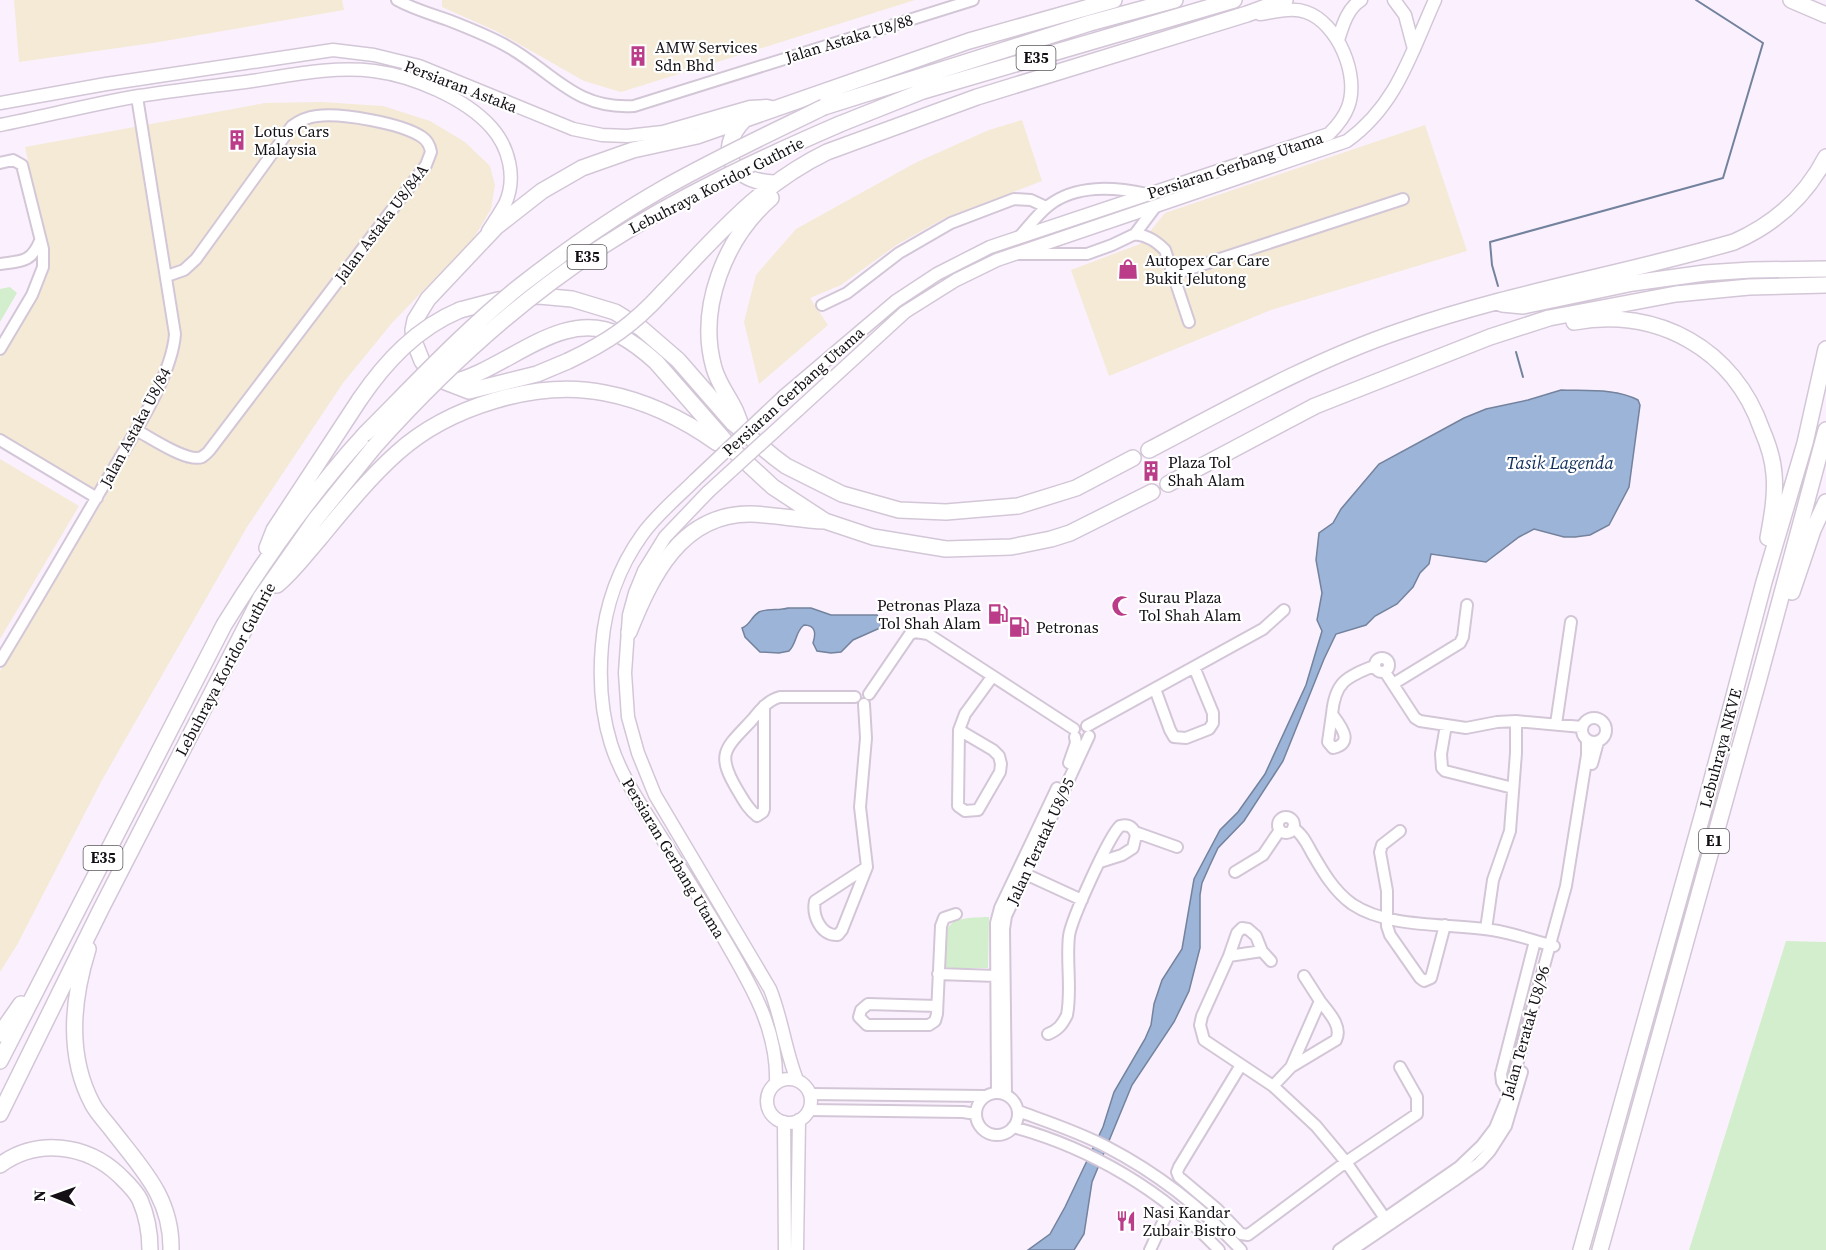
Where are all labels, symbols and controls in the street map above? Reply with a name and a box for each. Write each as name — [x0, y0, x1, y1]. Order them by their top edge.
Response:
street label: Jalan Astaka U8/88 — [782, 8, 915, 68]
place label: AMW Services Sdn Bhd — [655, 36, 757, 76]
building icon: AMW Services Sdn Bhd — [626, 44, 650, 68]
road number: E35 — [1016, 46, 1056, 70]
street label: Persiaran Astaka — [401, 54, 522, 118]
place label: Lotus Cars Malaysia — [254, 120, 329, 160]
street label: Persiaran Gerbang Utama — [1144, 126, 1326, 204]
building icon: Lotus Cars Malaysia — [225, 128, 249, 152]
street label: Lebuhraya Koridor Guthrie — [625, 131, 807, 239]
street label: Jalan Astaka U8/84A — [329, 159, 433, 287]
road number: E35 — [568, 245, 606, 269]
place label: Autopex Car Care Bukit Jelutong — [1145, 249, 1270, 289]
shop icon: Autopex Car Care Bukit Jelutong — [1116, 257, 1140, 281]
street label: Persiaran Gerbang Utama — [717, 321, 869, 461]
street label: Jalan Astaka U8/84 — [94, 363, 176, 491]
water label: Tasik Lagenda — [1506, 450, 1614, 475]
place label: Plaza Tol Shah Alam — [1168, 451, 1245, 491]
building icon: Plaza Tol Shah Alam — [1139, 459, 1163, 483]
street label: Lebuhraya Koridor Guthrie — [170, 578, 280, 760]
place label: Surau Plaza Tol Shah Alam — [1139, 586, 1242, 626]
place label: Petronas Plaza Tol Shah Alam — [877, 594, 982, 634]
mosque icon: Surau Plaza Tol Shah Alam — [1110, 594, 1134, 618]
fuel station icon: Petronas Plaza Tol Shah Alam — [986, 602, 1010, 626]
fuel station icon: Petronas — [1007, 615, 1031, 639]
place label: Petronas — [1036, 616, 1099, 638]
street label: Lebuhraya NKVE — [1694, 686, 1747, 810]
street label: Persiaran Gerbang Utama — [617, 774, 731, 943]
street label: Jalan Teratak U8/95 — [1001, 774, 1079, 909]
road number: E1 — [1699, 829, 1729, 853]
road number: E35 — [84, 846, 122, 870]
street label: Jalan Teratak U8/96 — [1495, 963, 1555, 1102]
north arrow — [24, 1166, 84, 1226]
text: N — [28, 1189, 50, 1202]
place label: Nasi Kandar Zubair Bistro — [1143, 1201, 1236, 1241]
restaurant icon: Nasi Kandar Zubair Bistro — [1114, 1209, 1138, 1233]

